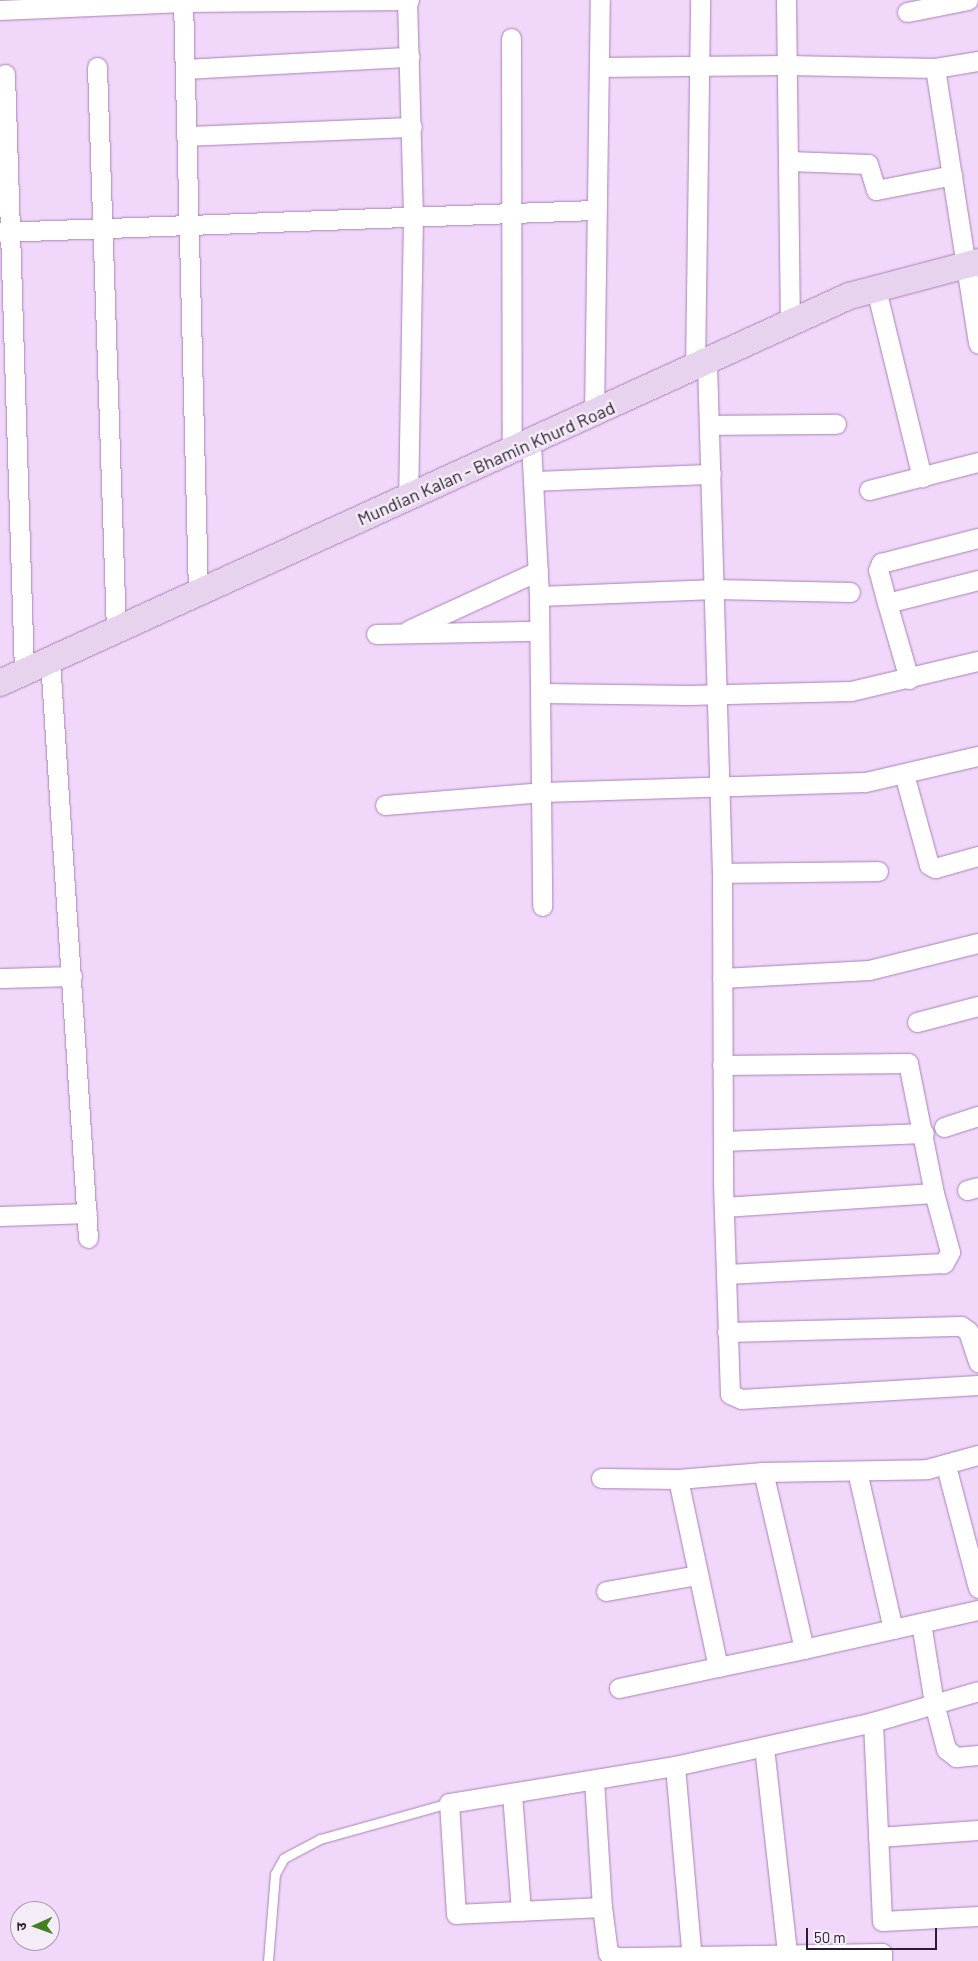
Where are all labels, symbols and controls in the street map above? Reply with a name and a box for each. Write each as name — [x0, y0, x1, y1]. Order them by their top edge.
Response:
street label: Mundian Kalan - Bhamin Khurd Road — [354, 396, 618, 530]
north arrow — [10, 1901, 60, 1951]
scale bar — [808, 1918, 939, 1950]
text: उ — [12, 1922, 29, 1931]
text: 50 m — [814, 1928, 846, 1946]

